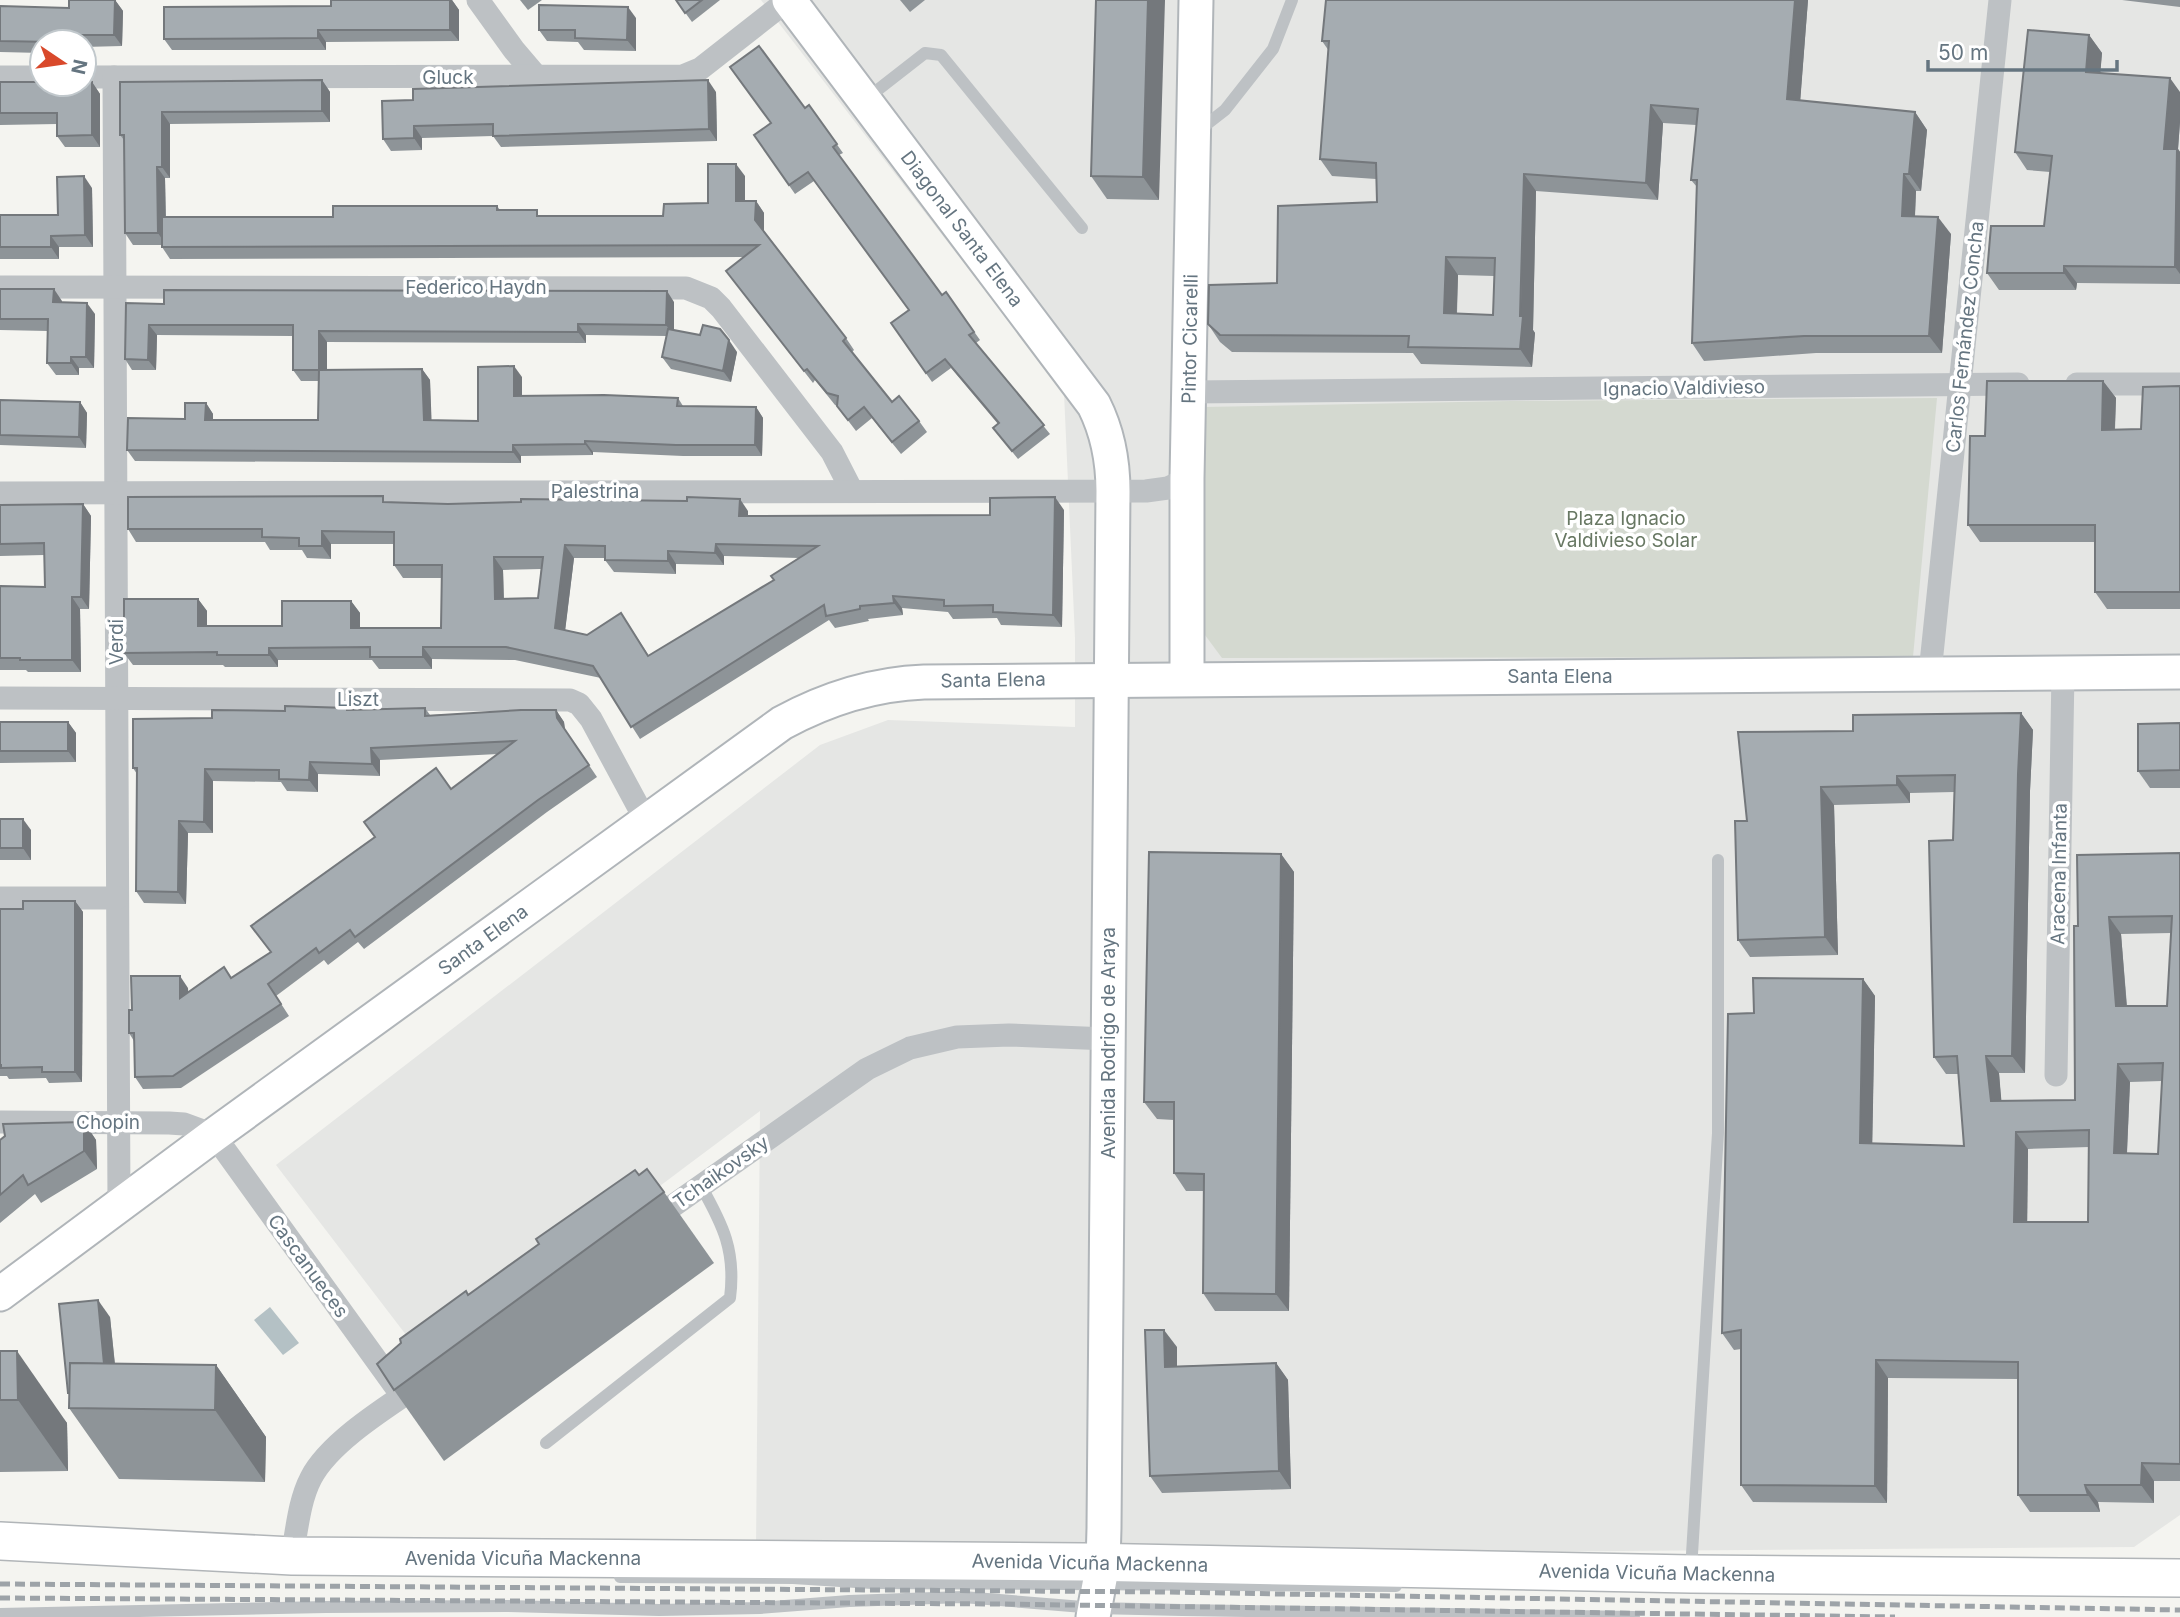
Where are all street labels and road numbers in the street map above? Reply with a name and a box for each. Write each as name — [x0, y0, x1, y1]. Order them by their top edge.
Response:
street label: Gluck — [422, 66, 474, 89]
street label: Diagonal Santa Elena — [896, 146, 1028, 312]
street label: Carlos Fernández Concha — [1941, 220, 1989, 454]
street label: Pintor Cicarelli — [1177, 274, 1203, 404]
street label: Federico Haydn — [405, 276, 547, 299]
street label: Ignacio Valdivieso — [1603, 375, 1765, 401]
street label: Palestrina — [551, 480, 639, 503]
street label: Verdi — [105, 619, 128, 665]
street label: Santa Elena — [1507, 665, 1613, 688]
street label: Santa Elena — [940, 668, 1046, 692]
street label: Liszt — [337, 688, 379, 711]
street label: Aracena Infanta — [2046, 803, 2072, 945]
street label: Santa Elena — [434, 900, 532, 980]
street label: Avenida Rodrigo de Araya — [1097, 927, 1120, 1159]
street label: Chopin — [76, 1111, 140, 1134]
street label: Tchaikovsky — [669, 1131, 773, 1213]
street label: Cascanueces — [263, 1210, 353, 1322]
street label: Avenida Vicuña Mackenna — [405, 1547, 641, 1570]
street label: Avenida Vicuña Mackenna — [972, 1549, 1208, 1577]
street label: Avenida Vicuña Mackenna — [1539, 1559, 1775, 1587]

